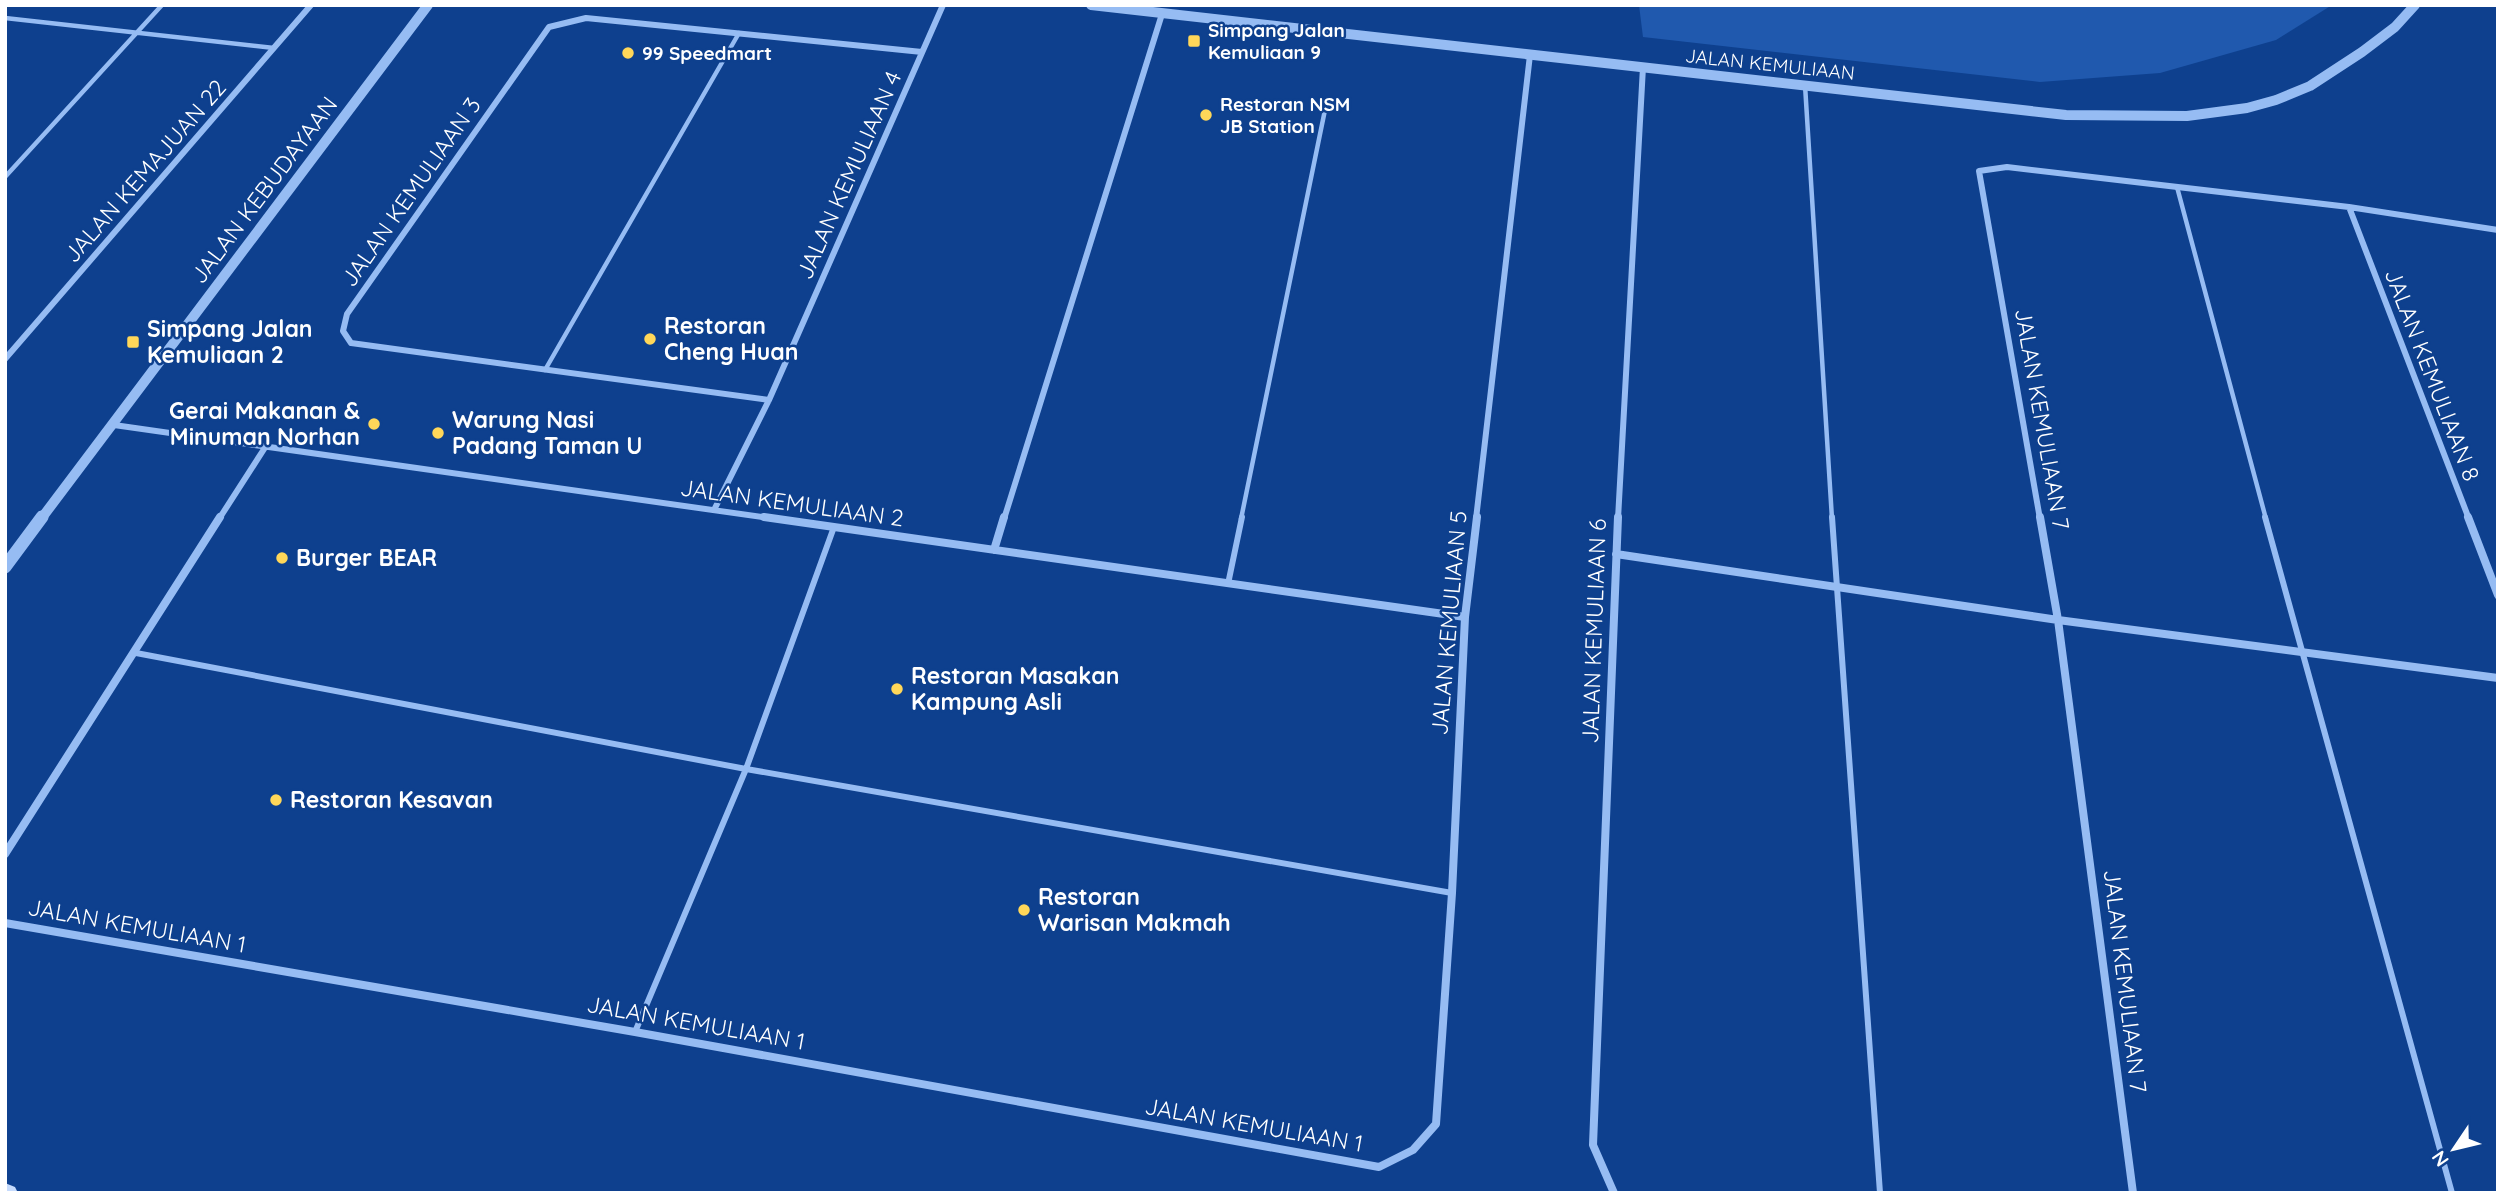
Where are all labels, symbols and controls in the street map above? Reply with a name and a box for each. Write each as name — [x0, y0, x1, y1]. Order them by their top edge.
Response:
place label: Simpang Jalan Kemuliaan 9 — [1208, 18, 1345, 64]
marker: Simpang Jalan Kemuliaan 9 — [1186, 33, 1202, 49]
place label: 99 Speedmart — [642, 41, 772, 65]
street label: JALAN KEMULIAAN — [1684, 43, 1856, 85]
marker: 99 Speedmart — [620, 45, 636, 61]
street label: JALAN KEMULIAAN 4 — [790, 66, 907, 283]
street label: JALAN KEMAJUAN 22 — [57, 73, 232, 268]
street label: JALAN KEBUDAYAAN — [184, 91, 343, 289]
street label: JALAN KEMULIAAN 3 — [334, 91, 487, 292]
place label: Restoran NSM JB Station — [1220, 92, 1350, 138]
marker: Restoran NSM JB Station — [1198, 107, 1214, 123]
street label: JALAN KEMULIAAN 8 — [2379, 265, 2486, 485]
street label: JALAN KEMULIAAN 7 — [2009, 306, 2076, 532]
place label: Restoran Cheng Huan — [664, 311, 798, 366]
place label: Simpang Jalan Kemuliaan 2 — [147, 314, 313, 369]
marker: Restoran Cheng Huan — [642, 331, 658, 347]
marker: Simpang Jalan Kemuliaan 2 — [125, 334, 141, 350]
place label: Gerai Makanan & Minuman Norhan — [169, 396, 360, 451]
place label: Warung Nasi Padang Taman U — [452, 405, 642, 460]
marker: Gerai Makanan & Minuman Norhan — [366, 416, 382, 432]
marker: Warung Nasi Padang Taman U — [430, 425, 446, 441]
street label: JALAN KEMULIAAN 2 — [678, 472, 906, 533]
street label: JALAN KEMULIAAN 5 — [1424, 510, 1473, 736]
street label: JALAN KEMULIAAN 6 — [1575, 518, 1612, 744]
place label: Burger BEAR — [296, 543, 437, 572]
marker: Burger BEAR — [274, 550, 290, 566]
place label: Restoran Masakan Kampung Asli — [911, 661, 1119, 716]
marker: Restoran Masakan Kampung Asli — [889, 681, 905, 697]
place label: Restoran Kesavan — [290, 785, 493, 814]
marker: Restoran Kesavan — [268, 792, 284, 808]
street label: JALAN KEMULIAAN 7 — [2097, 868, 2154, 1094]
place label: Restoran Warisan Makmah — [1038, 882, 1231, 937]
street label: JALAN KEMULIAAN 1 — [26, 892, 248, 959]
marker: Restoran Warisan Makmah — [1016, 902, 1032, 918]
street label: JALAN KEMULIAAN 1 — [585, 989, 807, 1056]
street label: JALAN KEMULIAAN 1 — [1143, 1091, 1365, 1158]
north arrow — [2419, 1114, 2489, 1184]
text: N — [2426, 1146, 2454, 1171]

